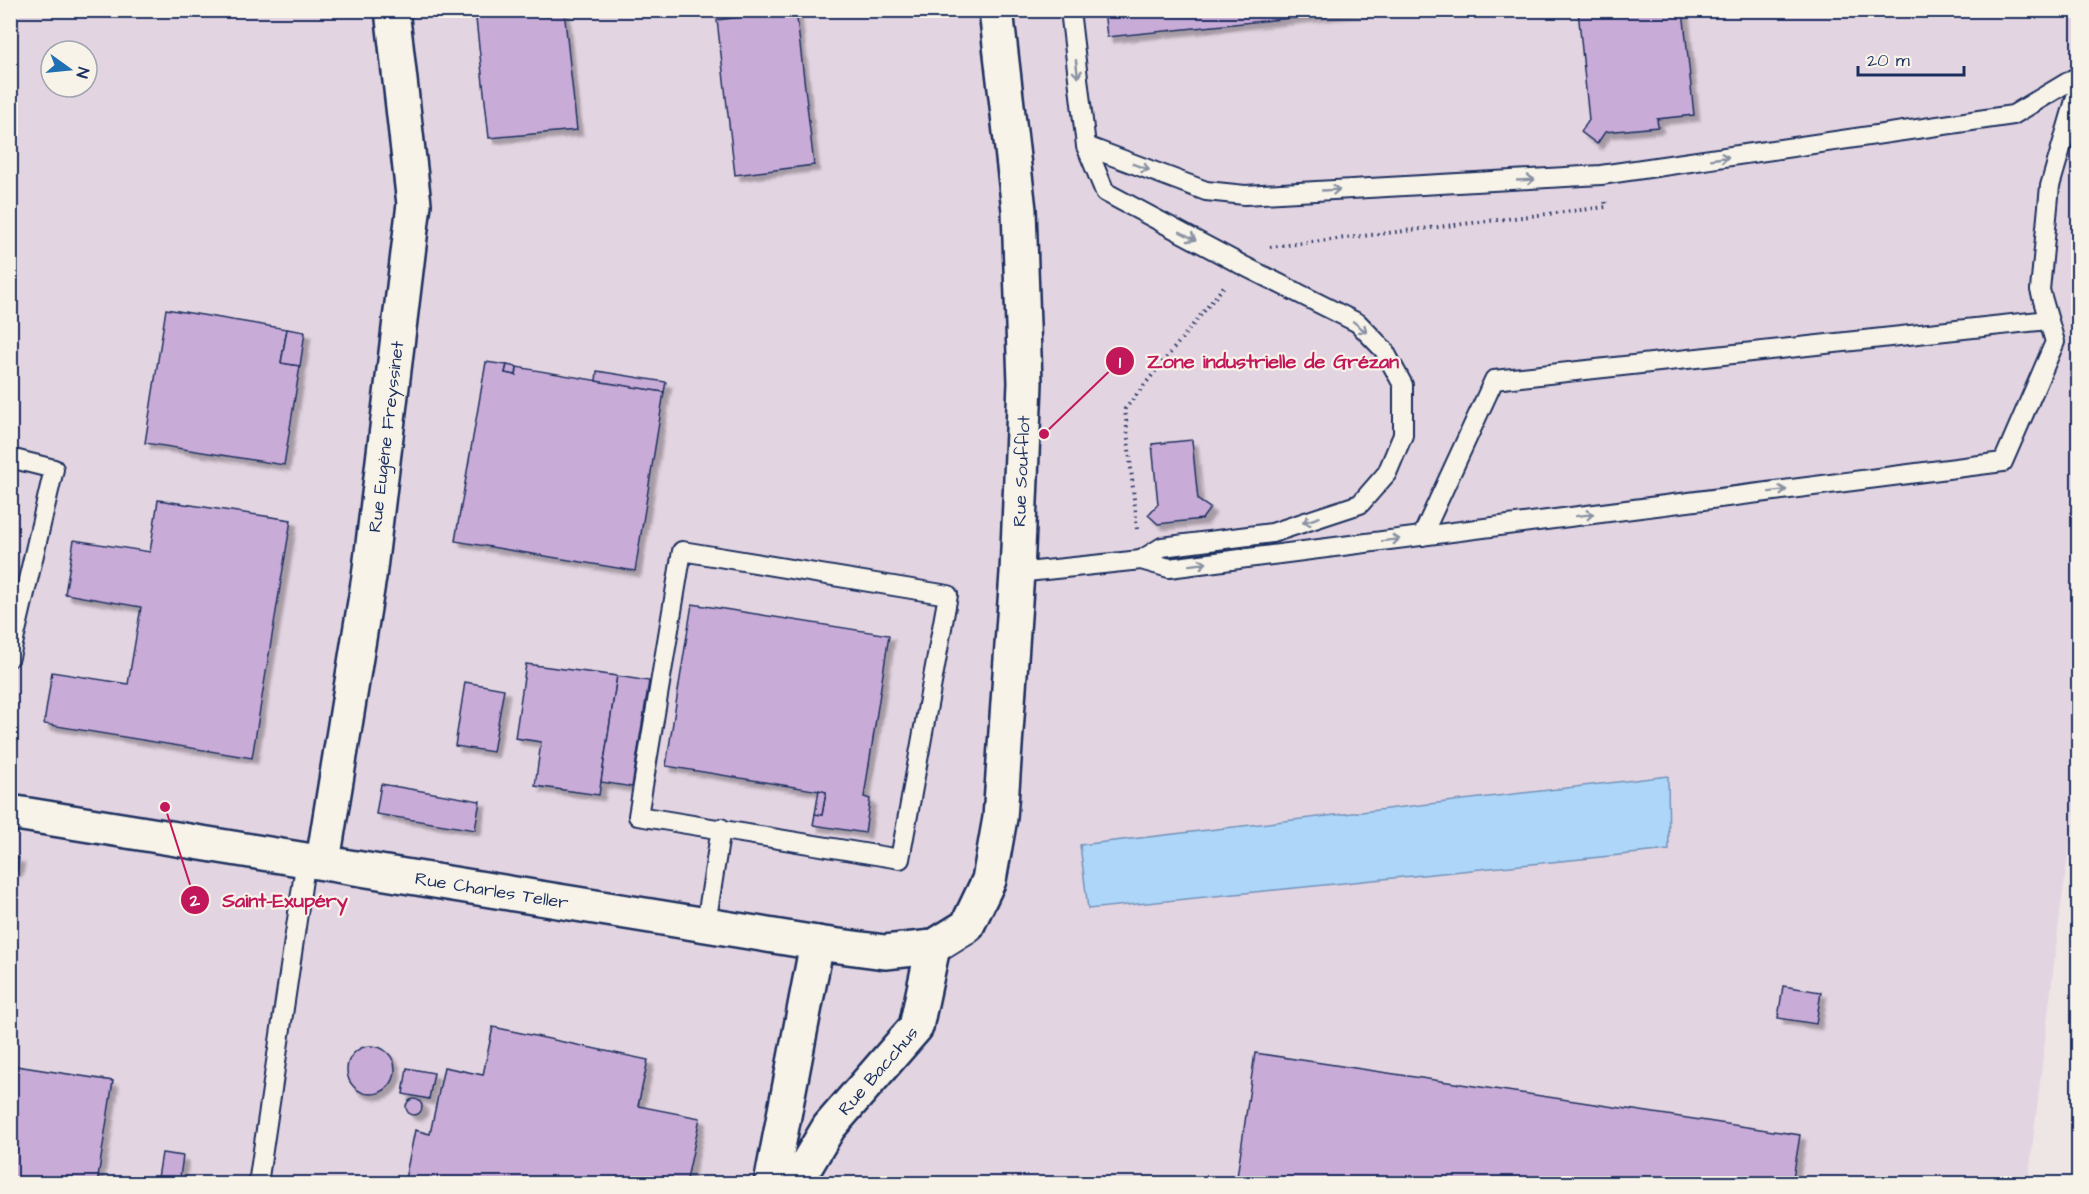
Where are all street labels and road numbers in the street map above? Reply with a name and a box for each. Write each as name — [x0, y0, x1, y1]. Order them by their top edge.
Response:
street label: Rue Eugène Freyssinet — [362, 339, 410, 534]
street label: Rue Soufflot — [1007, 414, 1037, 527]
street label: Rue Charles Teller — [413, 866, 570, 915]
street label: Rue Bacchus — [833, 1021, 924, 1121]

